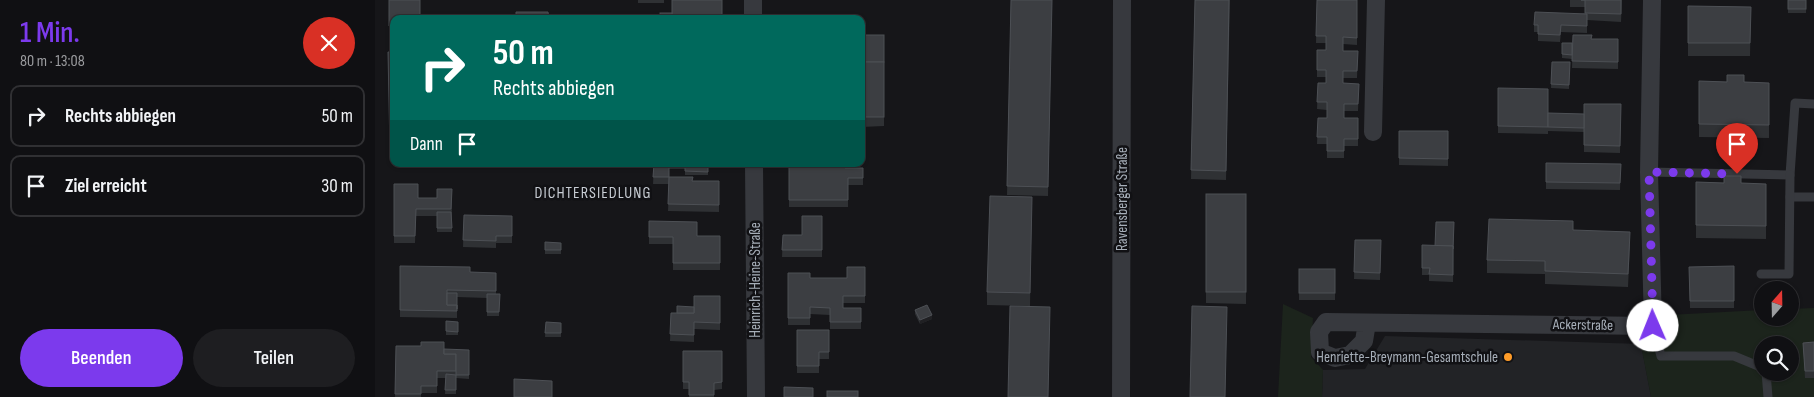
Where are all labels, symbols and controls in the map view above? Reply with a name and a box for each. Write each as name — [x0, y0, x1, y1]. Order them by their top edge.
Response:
text: 1 Min. — [20, 15, 80, 51]
button: close — [303, 17, 355, 69]
text: 50 m — [493, 32, 554, 75]
icon: right — [410, 35, 475, 100]
text: 80 m · 13:08 — [20, 52, 85, 71]
text: Rechts abbiegen — [493, 75, 615, 102]
icon: right — [22, 102, 50, 130]
text: Rechts abbiegen — [65, 105, 176, 128]
text: 50 m — [322, 105, 353, 128]
pin — [1716, 123, 1758, 174]
icon: arrive — [453, 130, 481, 158]
icon: arrive — [1723, 130, 1751, 158]
text: Dann — [410, 133, 443, 156]
street label: Ravensberger Straße — [1113, 147, 1132, 251]
icon: arrive — [22, 172, 50, 200]
text: Ziel erreicht — [65, 175, 147, 198]
text: 30 m — [321, 175, 353, 198]
district label: DICHTERSIEDLUNG — [535, 184, 651, 203]
street label: Heinrich-Heine-Straße — [746, 222, 765, 338]
north arrow — [1754, 281, 1799, 326]
map controls — [1754, 281, 1799, 381]
position arrow — [1626, 299, 1678, 351]
street label: Ackerstraße — [1552, 315, 1613, 335]
button: Beenden — [20, 329, 183, 387]
button: Teilen — [193, 329, 355, 387]
button: search — [1754, 336, 1799, 381]
place label: Henriette-Breymann-Gesamtschule — [1316, 348, 1498, 367]
marker: Henriette-Breymann-Gesamtschule — [1502, 351, 1514, 363]

